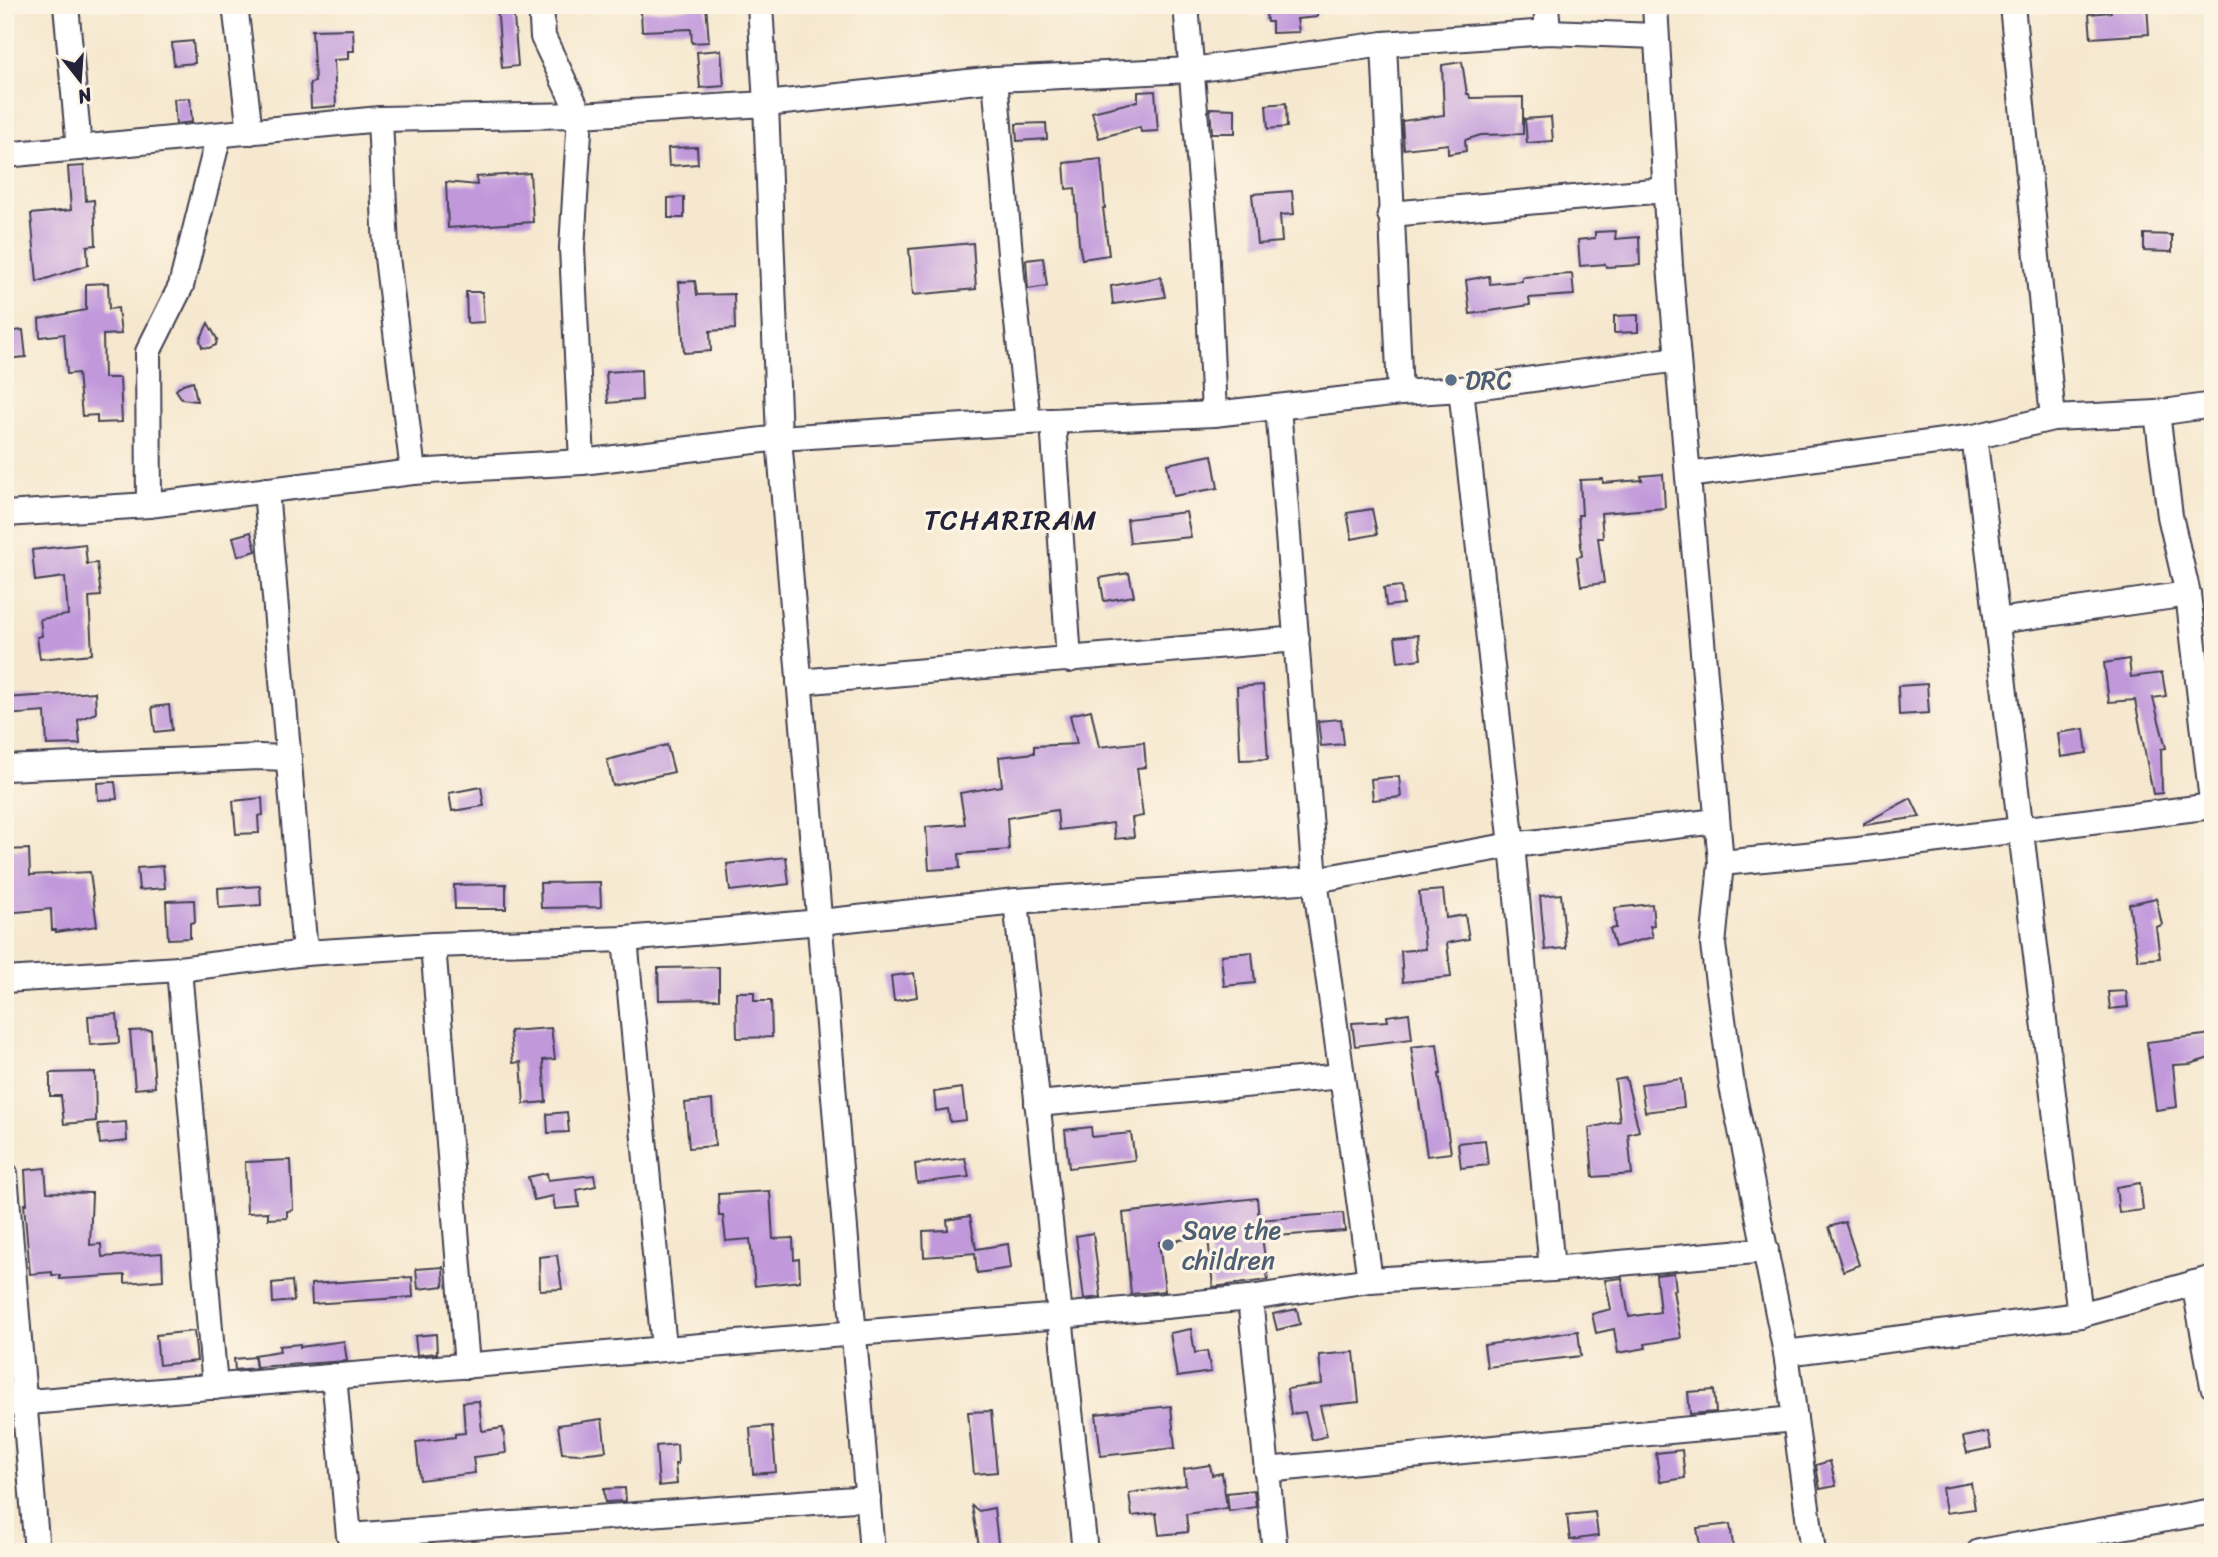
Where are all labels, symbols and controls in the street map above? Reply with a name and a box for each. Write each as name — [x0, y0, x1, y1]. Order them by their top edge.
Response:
north arrow — [46, 46, 116, 116]
text: N — [73, 78, 97, 114]
place label: DRC — [1465, 357, 1512, 403]
marker: DRC — [1443, 372, 1459, 388]
district label: TCHARIRAM — [924, 495, 1098, 544]
place label: Save the children — [1182, 1207, 1282, 1283]
marker: Save the children — [1160, 1237, 1176, 1253]

